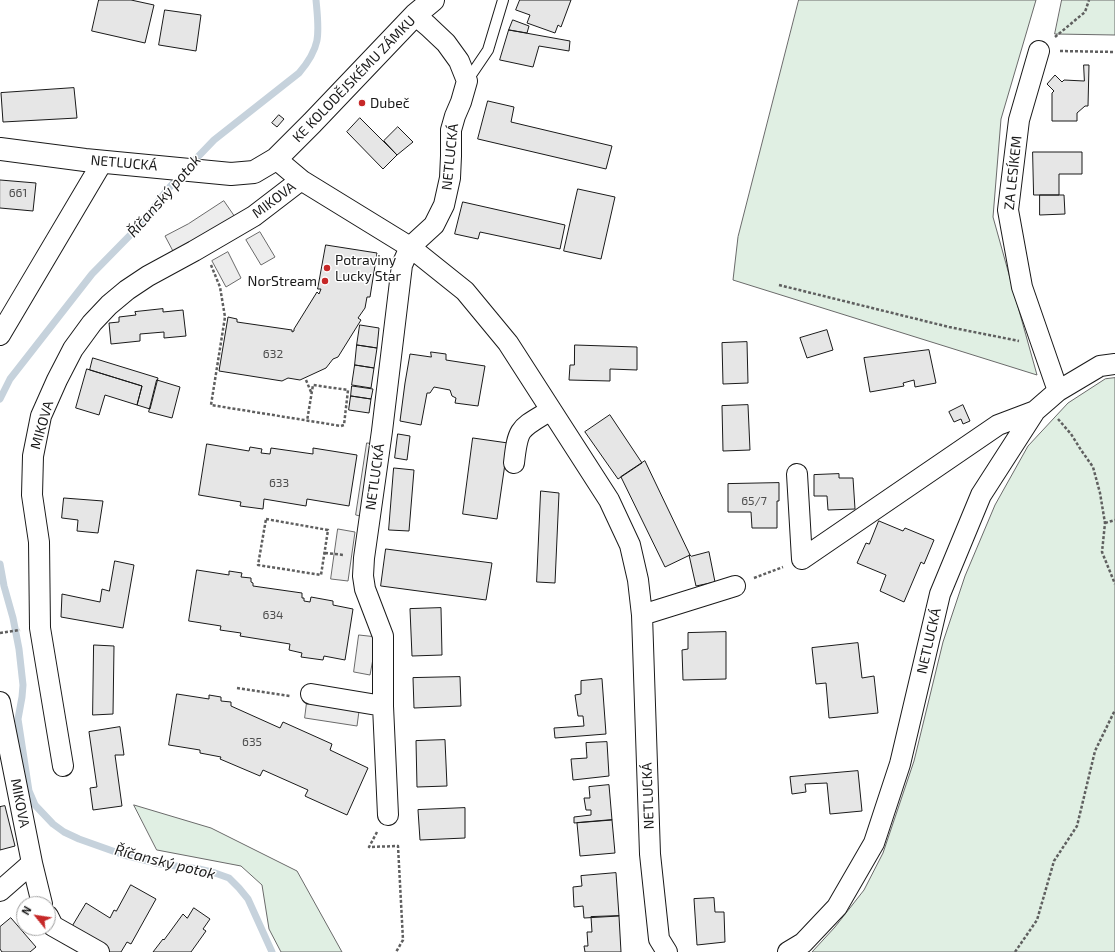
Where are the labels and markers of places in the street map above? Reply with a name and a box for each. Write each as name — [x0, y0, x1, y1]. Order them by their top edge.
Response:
place label: Dubeč — [370, 95, 410, 111]
marker: Dubeč — [357, 98, 367, 108]
place label: Potraviny Lucky Star — [335, 252, 401, 284]
marker: Potraviny Lucky Star — [322, 263, 332, 273]
place label: NorStream — [248, 273, 317, 289]
marker: NorStream — [320, 276, 330, 286]

